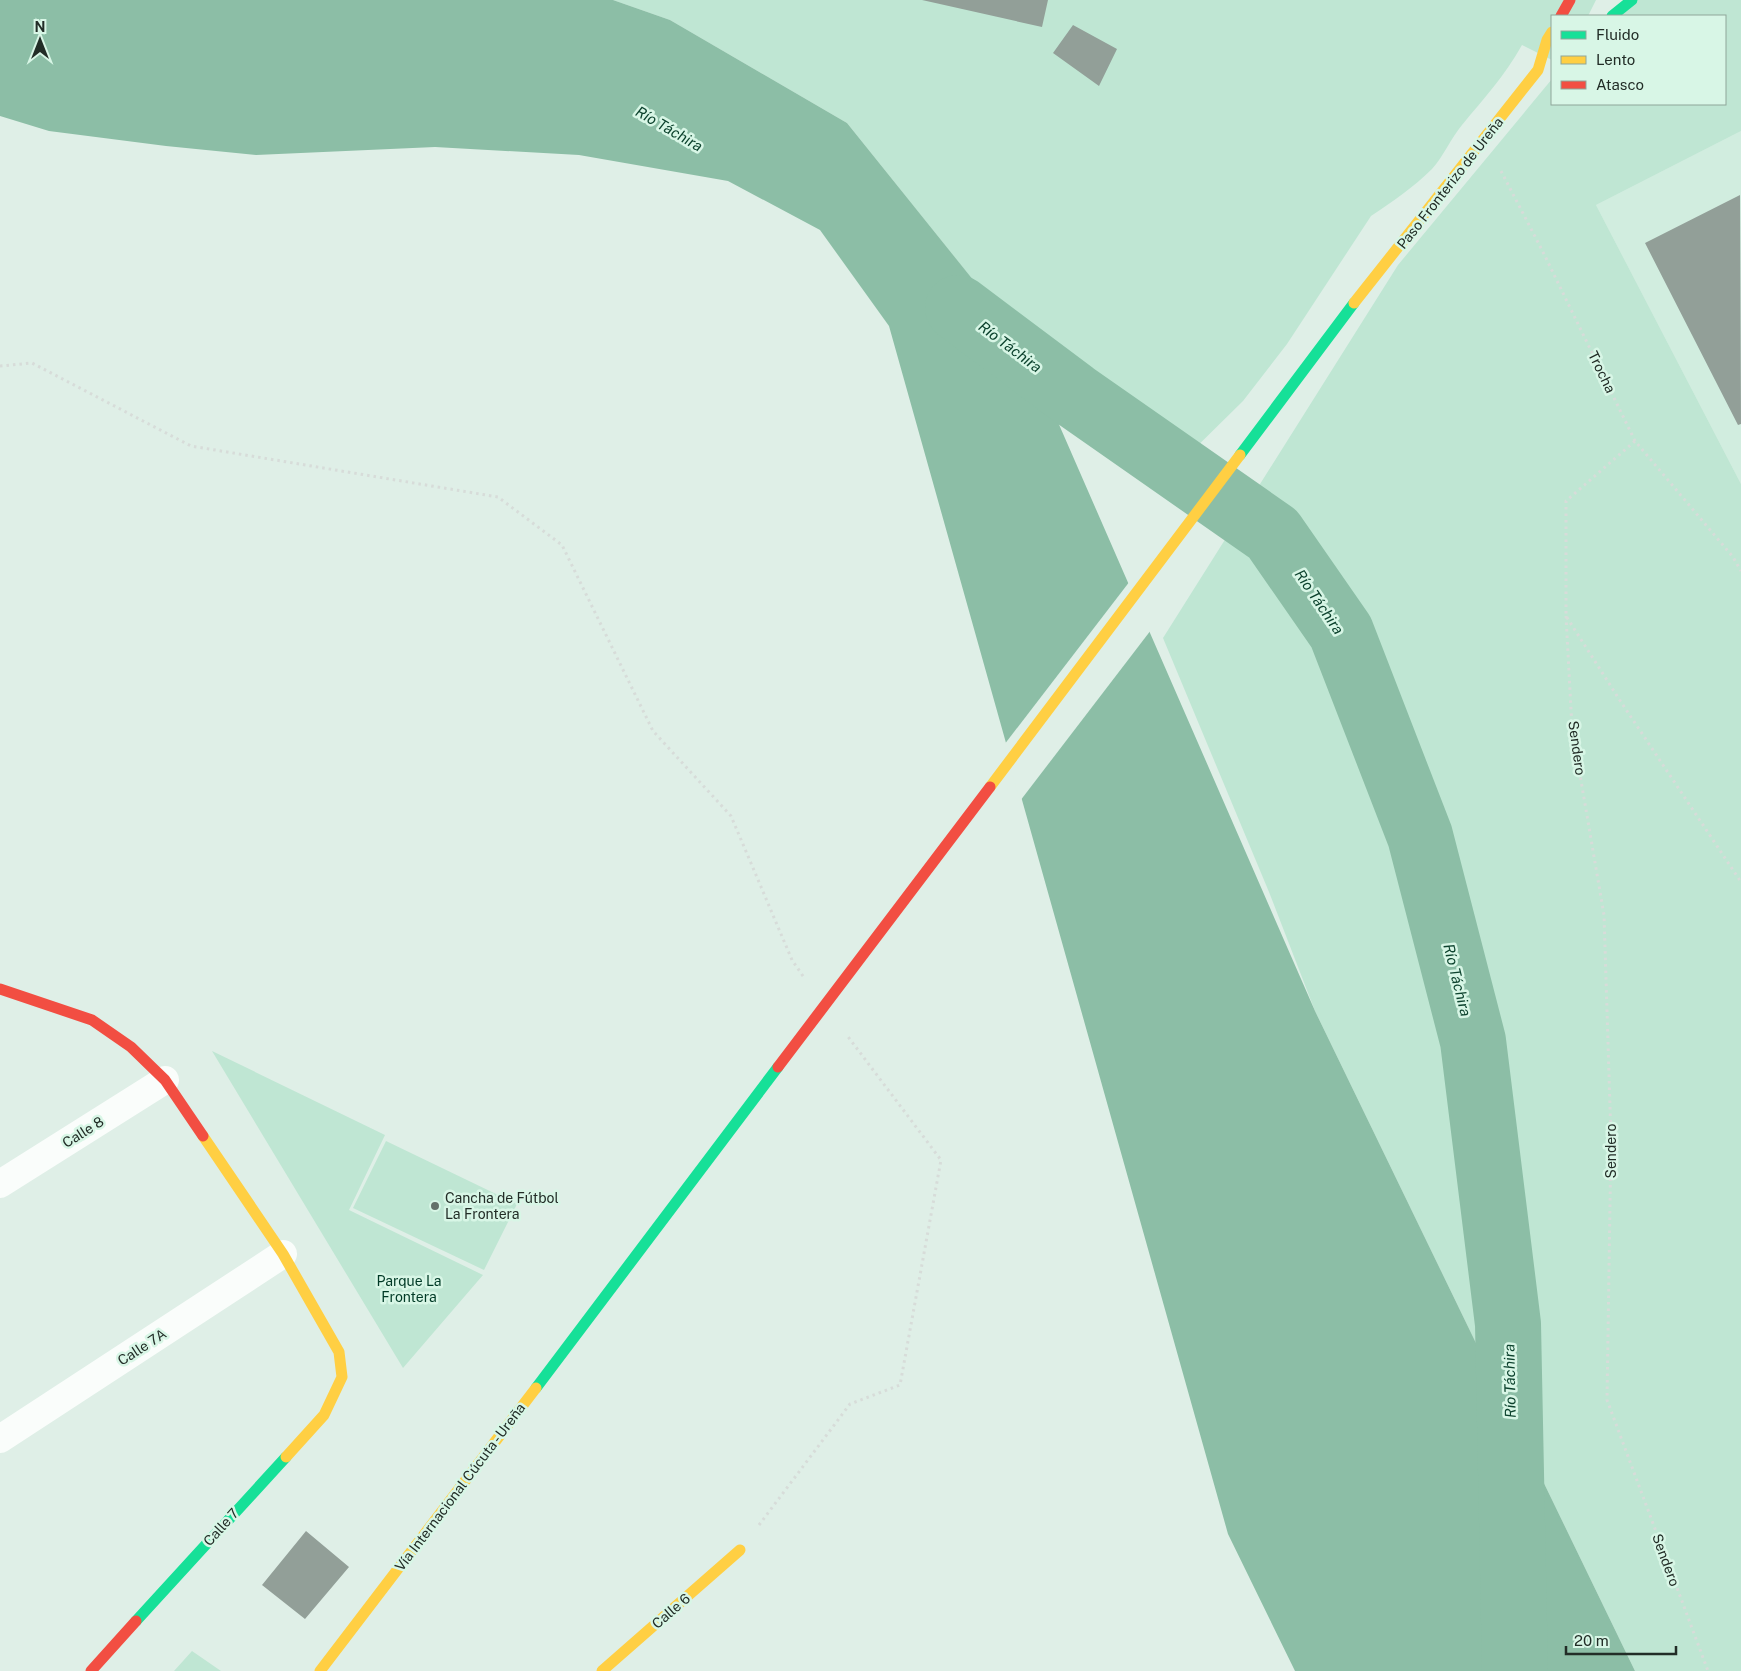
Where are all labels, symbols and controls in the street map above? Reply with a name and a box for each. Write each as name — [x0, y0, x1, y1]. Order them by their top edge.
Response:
north arrow — [15, 15, 65, 65]
legend — [1551, 15, 1726, 105]
text: N — [35, 19, 45, 35]
text: Fluido — [1596, 26, 1639, 43]
text: Lento — [1596, 51, 1635, 68]
text: Atasco — [1596, 76, 1644, 93]
water label: Río Táchira — [633, 103, 706, 155]
street label: Paso Fronterizo de Ureña — [1394, 114, 1506, 252]
water label: Río Táchira — [976, 317, 1045, 376]
street label: Trocha — [1585, 349, 1619, 395]
water label: Río Táchira — [1292, 566, 1347, 637]
street label: Sendero — [1565, 720, 1589, 776]
water label: Río Táchira — [1440, 942, 1475, 1018]
street label: Calle 8 — [59, 1113, 107, 1151]
street label: Sendero — [1603, 1123, 1619, 1178]
place label: Cancha de Fútbol La Frontera — [445, 1190, 559, 1222]
marker: Cancha de Fútbol La Frontera — [429, 1200, 441, 1212]
park label: Parque La Frontera — [376, 1273, 442, 1305]
street label: Calle 7A — [115, 1325, 169, 1369]
water label: Río Táchira — [1500, 1344, 1519, 1418]
street label: Vía Internacional Cúcuta - Ureña — [392, 1400, 528, 1574]
street label: Calle 7 — [200, 1505, 242, 1549]
street label: Sendero — [1649, 1531, 1683, 1589]
street label: Calle 6 — [649, 1590, 694, 1632]
scale bar — [1566, 1624, 1676, 1656]
text: 20 m — [1574, 1632, 1609, 1649]

